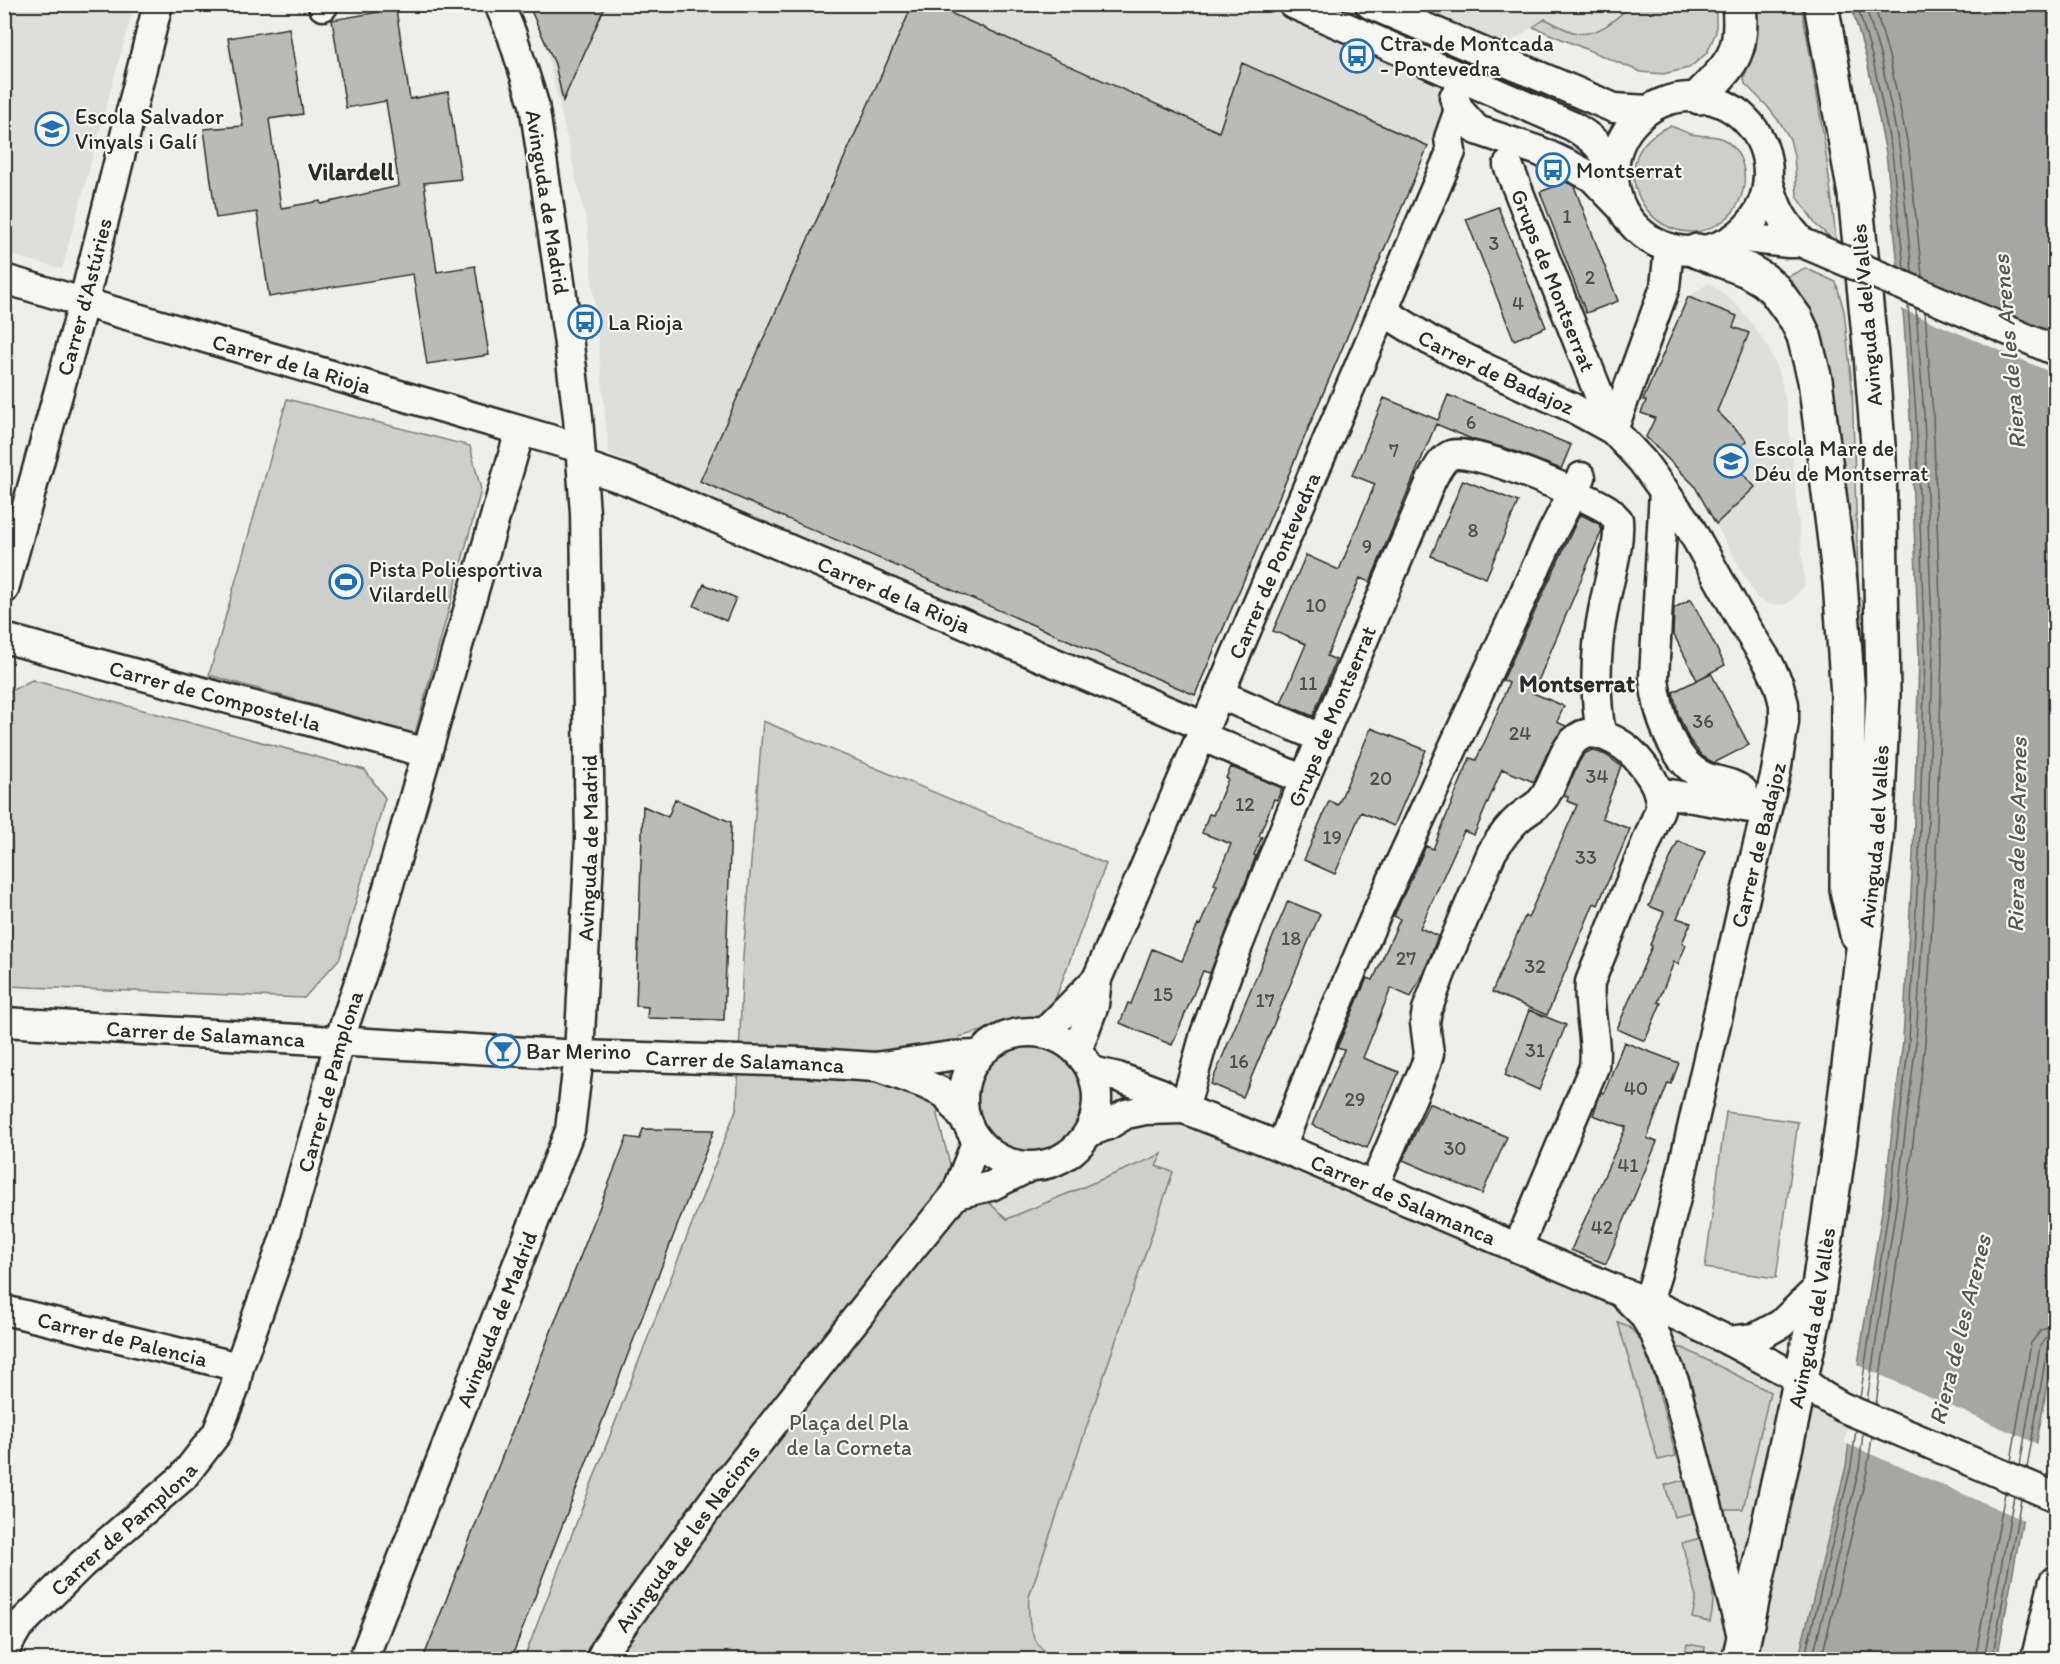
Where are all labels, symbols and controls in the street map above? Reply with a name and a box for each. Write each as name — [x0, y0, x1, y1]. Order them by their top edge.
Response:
place label: Ctra. de Montcada - Pontevedra — [1380, 30, 1554, 82]
bus stop icon: Ctra. de Montcada - Pontevedra — [1339, 38, 1375, 74]
place label: Escola Salvador Vinyals i Galí — [75, 103, 224, 155]
street label: Avinguda de Madrid — [520, 108, 575, 297]
school or university icon: Escola Salvador Vinyals i Galí — [34, 111, 70, 147]
bus stop icon: Montserrat — [1535, 152, 1571, 188]
district label: Vilardell — [308, 157, 394, 186]
place label: Montserrat — [1576, 157, 1682, 184]
street label: Grups de Montserrat — [1505, 185, 1602, 376]
house number: 1 — [1562, 204, 1572, 228]
street label: Carrer d'Astúries — [51, 215, 118, 379]
street label: Avinguda del Vallès — [1845, 223, 1888, 407]
house number: 3 — [1489, 231, 1500, 255]
water label: Riera de les Arenes — [1985, 252, 2031, 450]
house number: 2 — [1585, 265, 1596, 289]
house number: 4 — [1512, 291, 1524, 315]
bus stop icon: La Rioja — [567, 304, 603, 340]
place label: La Rioja — [608, 309, 683, 336]
street label: Carrer de Badajoz — [1413, 324, 1579, 421]
street label: Carrer de la Rioja — [209, 328, 375, 400]
house number: 6 — [1466, 410, 1476, 434]
place label: Escola Mare de Déu de Montserrat — [1754, 435, 1929, 487]
house number: 7 — [1389, 438, 1399, 462]
school or university icon: Escola Mare de Déu de Montserrat — [1713, 443, 1749, 479]
street label: Carrer de Pontevedra — [1223, 468, 1327, 663]
house number: 8 — [1468, 518, 1479, 542]
house number: 9 — [1362, 534, 1372, 558]
street label: Carrer de la Rioja — [813, 550, 975, 640]
place label: Pista Poliesportiva Vilardell — [369, 556, 543, 608]
sports icon: Pista Poliesportiva Vilardell — [328, 564, 364, 600]
house number: 10 — [1305, 593, 1327, 617]
street label: Grups de Montserrat — [1282, 622, 1382, 811]
street label: Carrer de Compostel·la — [106, 654, 325, 738]
district label: Montserrat — [1519, 669, 1635, 698]
house number: 11 — [1299, 671, 1317, 695]
house number: 36 — [1692, 709, 1714, 733]
house number: 24 — [1509, 721, 1531, 745]
water label: Riera de les Arenes — [2000, 736, 2033, 933]
street label: Avinguda del Vallès — [1853, 744, 1895, 929]
street label: Avinguda de Madrid — [572, 754, 604, 942]
street label: Carrer de Badajoz — [1725, 760, 1792, 931]
house number: 34 — [1586, 764, 1608, 788]
house number: 20 — [1370, 766, 1392, 790]
house number: 12 — [1235, 792, 1255, 816]
house number: 19 — [1322, 825, 1342, 849]
house number: 33 — [1575, 845, 1597, 869]
house number: 18 — [1281, 926, 1301, 950]
house number: 27 — [1396, 946, 1416, 970]
house number: 32 — [1524, 954, 1546, 978]
house number: 15 — [1153, 982, 1173, 1006]
street label: Carrer de Pamplona — [291, 987, 369, 1176]
house number: 17 — [1255, 988, 1275, 1012]
street label: Carrer de Salamanca — [105, 1015, 306, 1053]
bar icon: Bar Merino — [485, 1033, 521, 1069]
place label: Bar Merino — [526, 1038, 631, 1065]
house number: 31 — [1525, 1038, 1545, 1062]
street label: Carrer de Salamanca — [645, 1044, 846, 1079]
house number: 16 — [1229, 1049, 1249, 1073]
house number: 40 — [1624, 1076, 1648, 1100]
house number: 29 — [1345, 1087, 1365, 1111]
house number: 30 — [1443, 1136, 1467, 1160]
street label: Carrer de Salamanca — [1306, 1148, 1501, 1251]
house number: 41 — [1617, 1153, 1639, 1177]
house number: 42 — [1591, 1215, 1614, 1239]
street label: Avinguda del Vallès — [1782, 1226, 1841, 1411]
street label: Avinguda de Madrid — [450, 1227, 543, 1411]
water label: Riera de les Arenes — [1922, 1230, 1998, 1428]
street label: Carrer de Palencia — [35, 1306, 211, 1373]
park label: Plaça del Pla de la Corneta — [786, 1409, 912, 1461]
street label: Avinguda de les Nacions — [609, 1439, 766, 1638]
street label: Carrer de Pamplona — [45, 1457, 204, 1602]

